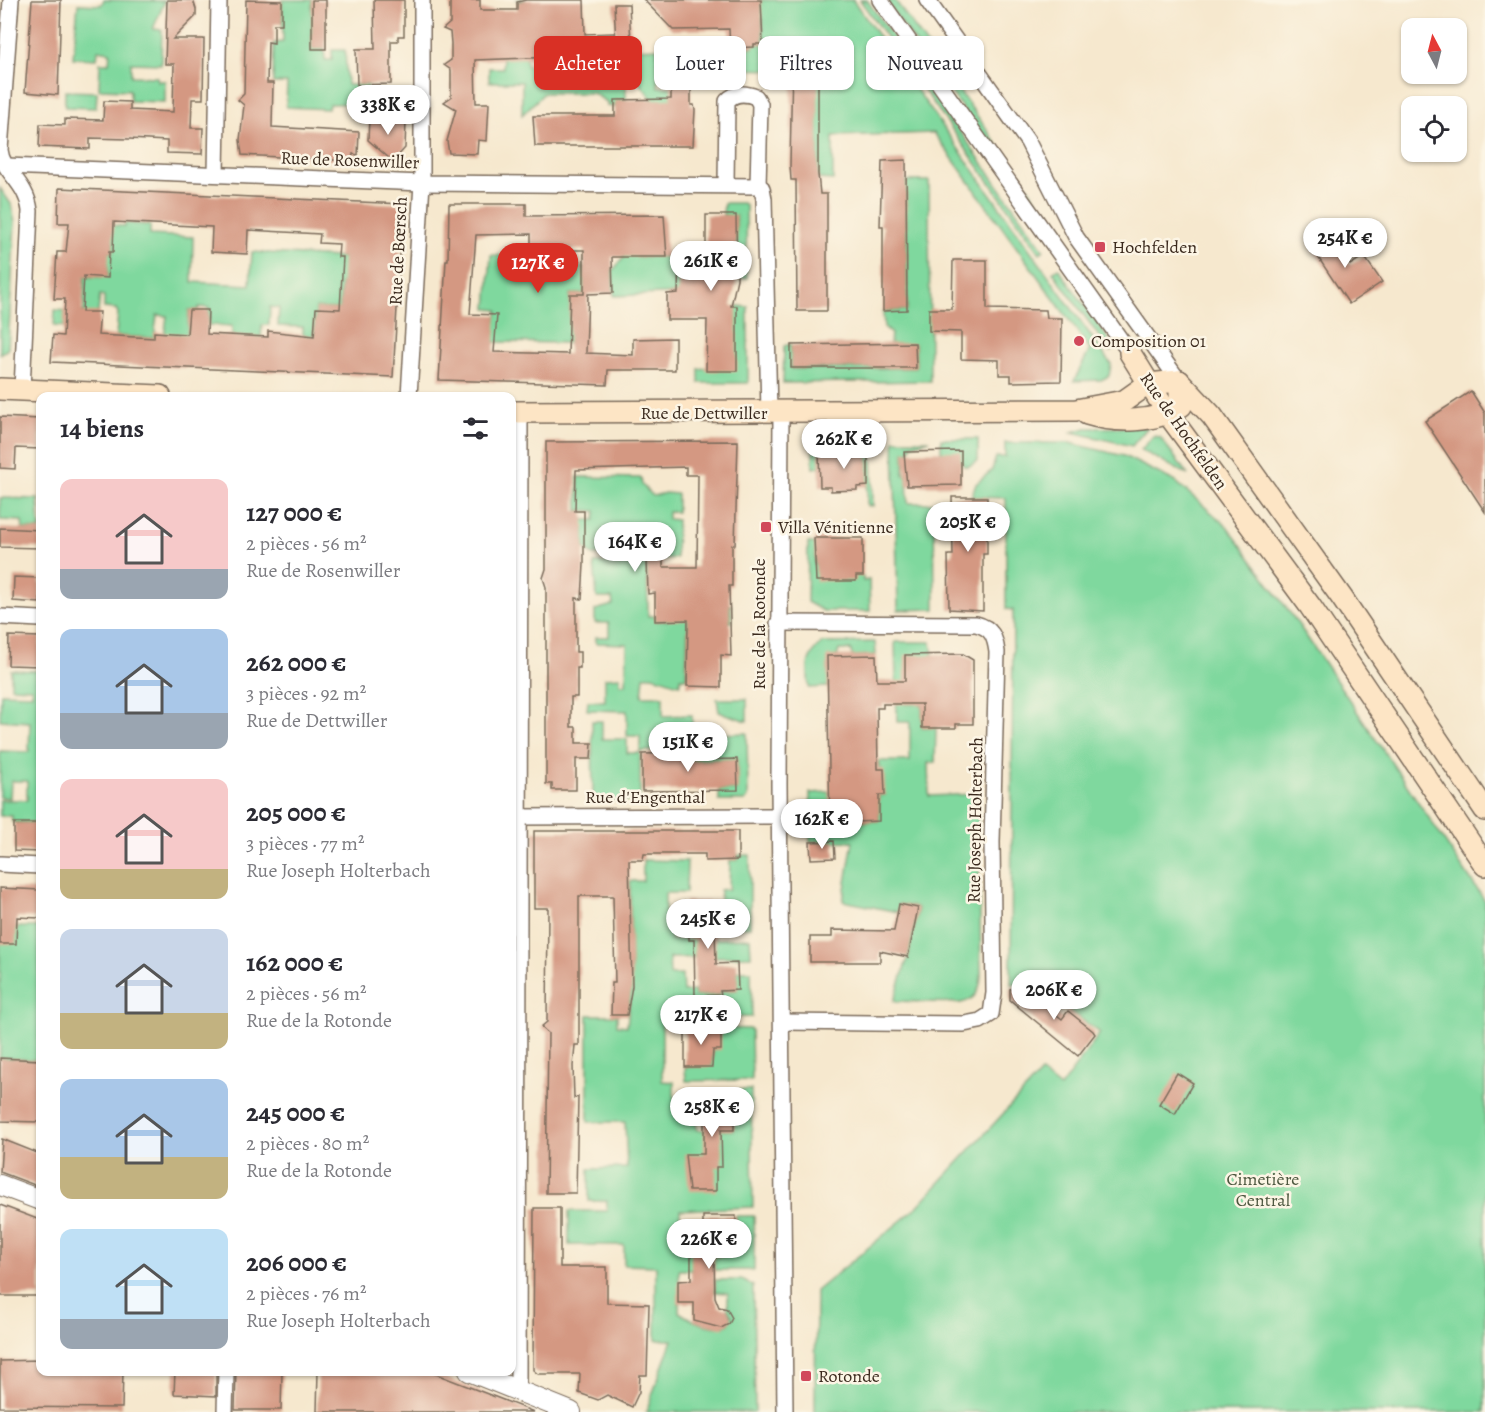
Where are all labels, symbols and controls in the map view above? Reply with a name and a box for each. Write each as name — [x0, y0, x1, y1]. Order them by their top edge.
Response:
north arrow — [1401, 18, 1467, 84]
map controls — [1401, 18, 1467, 162]
chip: Acheter — [534, 36, 642, 90]
chip: Louer — [654, 36, 746, 90]
chip: Filtres — [758, 36, 854, 90]
chip: Nouveau — [866, 36, 984, 90]
pin: 338K € — [339, 85, 437, 136]
text: 338K € — [361, 91, 415, 118]
button: locate — [1401, 96, 1467, 162]
street label: Rue de Rosenwiller — [280, 146, 420, 174]
street label: Rue de Bœrsch — [383, 196, 413, 306]
pin: 254K € — [1296, 218, 1394, 269]
text: 254K € — [1317, 224, 1373, 251]
place label: Hochfelden — [1112, 235, 1197, 259]
marker: Hochfelden — [1093, 240, 1107, 254]
pin: 261K € — [662, 241, 760, 292]
pin: 127K € — [489, 243, 587, 294]
text: 261K € — [684, 247, 738, 274]
text: 127K € — [511, 249, 565, 276]
place label: Composition 01 — [1091, 329, 1206, 353]
marker: Composition 01 — [1072, 334, 1086, 348]
street label: Rue de Hochfelden — [1135, 368, 1234, 495]
street label: Rue de Dettwiller — [640, 401, 768, 425]
text: 14 biens — [60, 411, 144, 446]
icon: filters — [459, 412, 492, 445]
pin: 262K € — [795, 419, 893, 470]
text: 262K € — [816, 425, 872, 452]
text: 127 000 € — [246, 495, 342, 530]
pin: 205K € — [919, 502, 1017, 553]
icon: home — [108, 503, 180, 575]
text: 205K € — [940, 508, 996, 535]
place label: Villa Vénitienne — [777, 515, 894, 539]
marker: Villa Vénitienne — [759, 520, 773, 534]
pin: 164K € — [586, 522, 684, 573]
text: 164K € — [608, 528, 662, 555]
text: 2 pièces · 56 m² — [246, 530, 367, 557]
text: Rue de Rosenwiller — [246, 557, 400, 584]
street label: Rue de la Rotonde — [747, 558, 771, 690]
text: 262 000 € — [246, 645, 346, 680]
icon: home — [108, 653, 180, 725]
text: 3 pièces · 92 m² — [246, 680, 366, 707]
text: Rue de Dettwiller — [246, 707, 387, 734]
pin: 151K € — [639, 722, 737, 773]
text: 151K € — [663, 728, 713, 755]
street label: Rue Joseph Holterbach — [962, 736, 988, 903]
street label: Rue d'Engenthal — [585, 785, 706, 809]
text: 205 000 € — [246, 795, 346, 830]
pin: 162K € — [773, 799, 871, 850]
icon: home — [108, 803, 180, 875]
text: 162K € — [795, 805, 849, 832]
text: 3 pièces · 77 m² — [246, 830, 364, 857]
text: Rue Joseph Holterbach — [246, 857, 431, 884]
pin: 245K € — [659, 899, 757, 950]
text: 245K € — [680, 905, 736, 932]
text: 162 000 € — [246, 945, 343, 980]
icon: home — [108, 953, 180, 1025]
pin: 206K € — [1005, 970, 1103, 1021]
text: 206K € — [1025, 976, 1083, 1003]
text: 2 pièces · 56 m² — [246, 980, 367, 1007]
pin: 217K € — [652, 995, 750, 1046]
text: 217K € — [674, 1001, 728, 1028]
text: Rue de la Rotonde — [246, 1007, 392, 1034]
pin: 258K € — [663, 1087, 761, 1138]
text: 258K € — [684, 1093, 740, 1120]
text: 245 000 € — [246, 1095, 345, 1130]
icon: home — [108, 1103, 180, 1175]
text: 2 pièces · 80 m² — [246, 1130, 369, 1157]
text: Rue de la Rotonde — [246, 1157, 392, 1184]
park label: Cimetière Central — [1227, 1167, 1299, 1212]
pin: 226K € — [660, 1219, 758, 1270]
text: 226K € — [681, 1225, 737, 1252]
text: 206 000 € — [246, 1245, 347, 1280]
icon: home — [108, 1253, 180, 1325]
text: 2 pièces · 76 m² — [246, 1280, 367, 1307]
text: Rue Joseph Holterbach — [246, 1307, 431, 1334]
place label: Rotonde — [818, 1364, 880, 1388]
marker: Rotonde — [799, 1369, 813, 1383]

